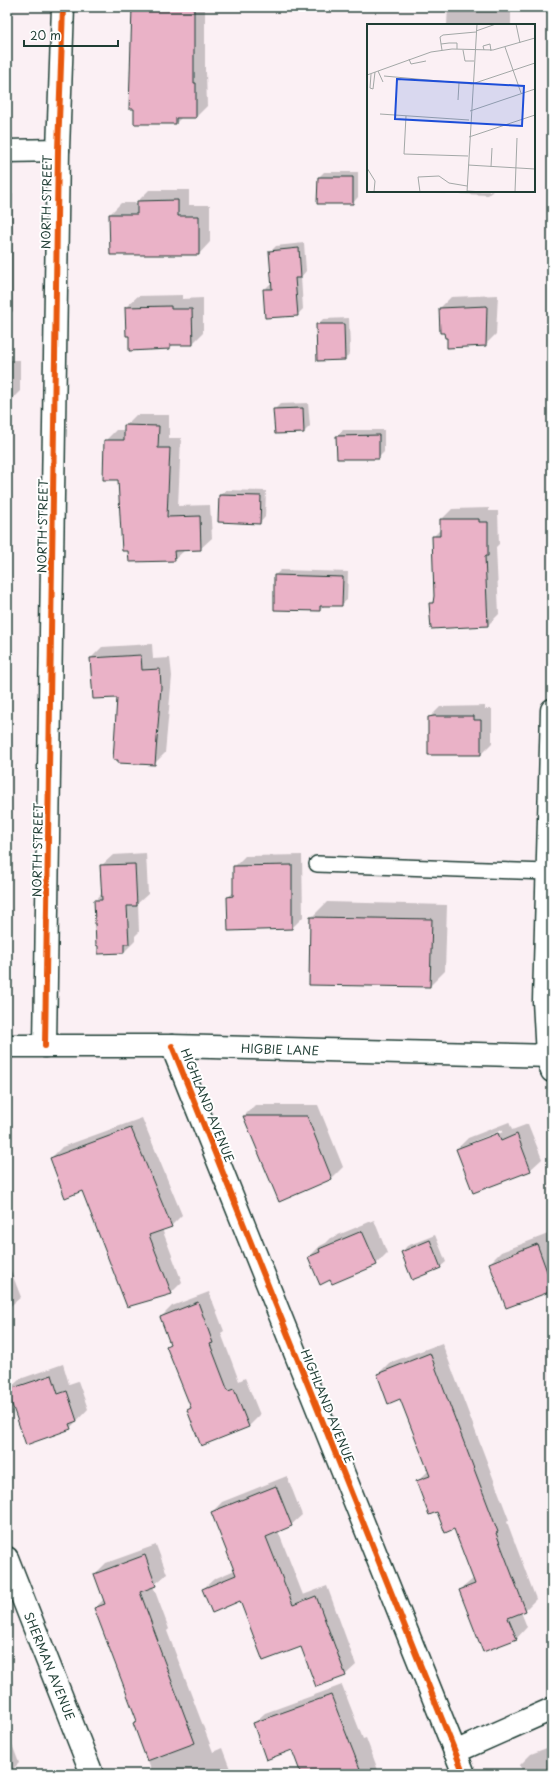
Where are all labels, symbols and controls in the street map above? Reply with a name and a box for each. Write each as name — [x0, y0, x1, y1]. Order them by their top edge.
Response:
scale bar — [24, 22, 118, 48]
inset map — [367, 24, 535, 192]
text: 20 m — [30, 26, 61, 44]
street label: NORTH STREET — [36, 154, 56, 249]
street label: NORTH STREET — [32, 478, 52, 573]
street label: NORTH STREET — [27, 802, 47, 897]
street label: HIGBIE LANE — [241, 1039, 320, 1059]
street label: HIGHLAND AVENUE — [177, 1045, 239, 1165]
street label: HIGHLAND AVENUE — [297, 1346, 359, 1466]
street label: SHERMAN AVENUE — [20, 1609, 80, 1723]

